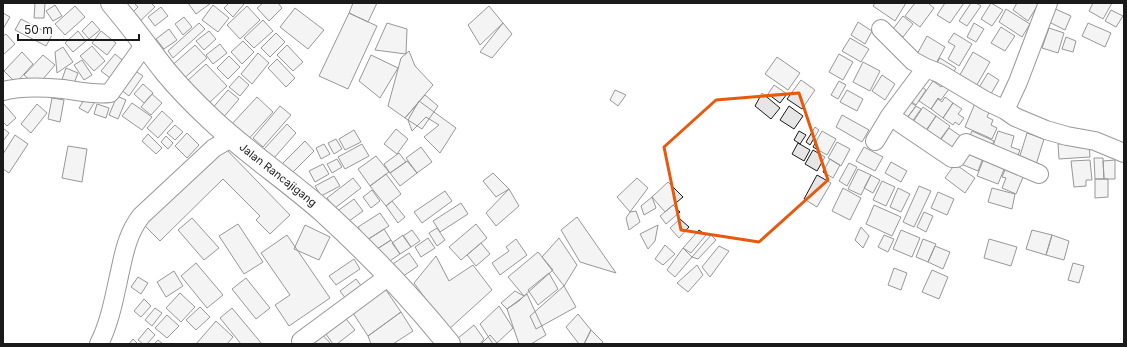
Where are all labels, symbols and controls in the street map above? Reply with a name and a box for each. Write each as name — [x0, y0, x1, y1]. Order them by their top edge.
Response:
scale bar — [18, 16, 139, 42]
text: 50 m — [24, 22, 53, 37]
street label: Jalan Rancajigang — [237, 140, 320, 210]

